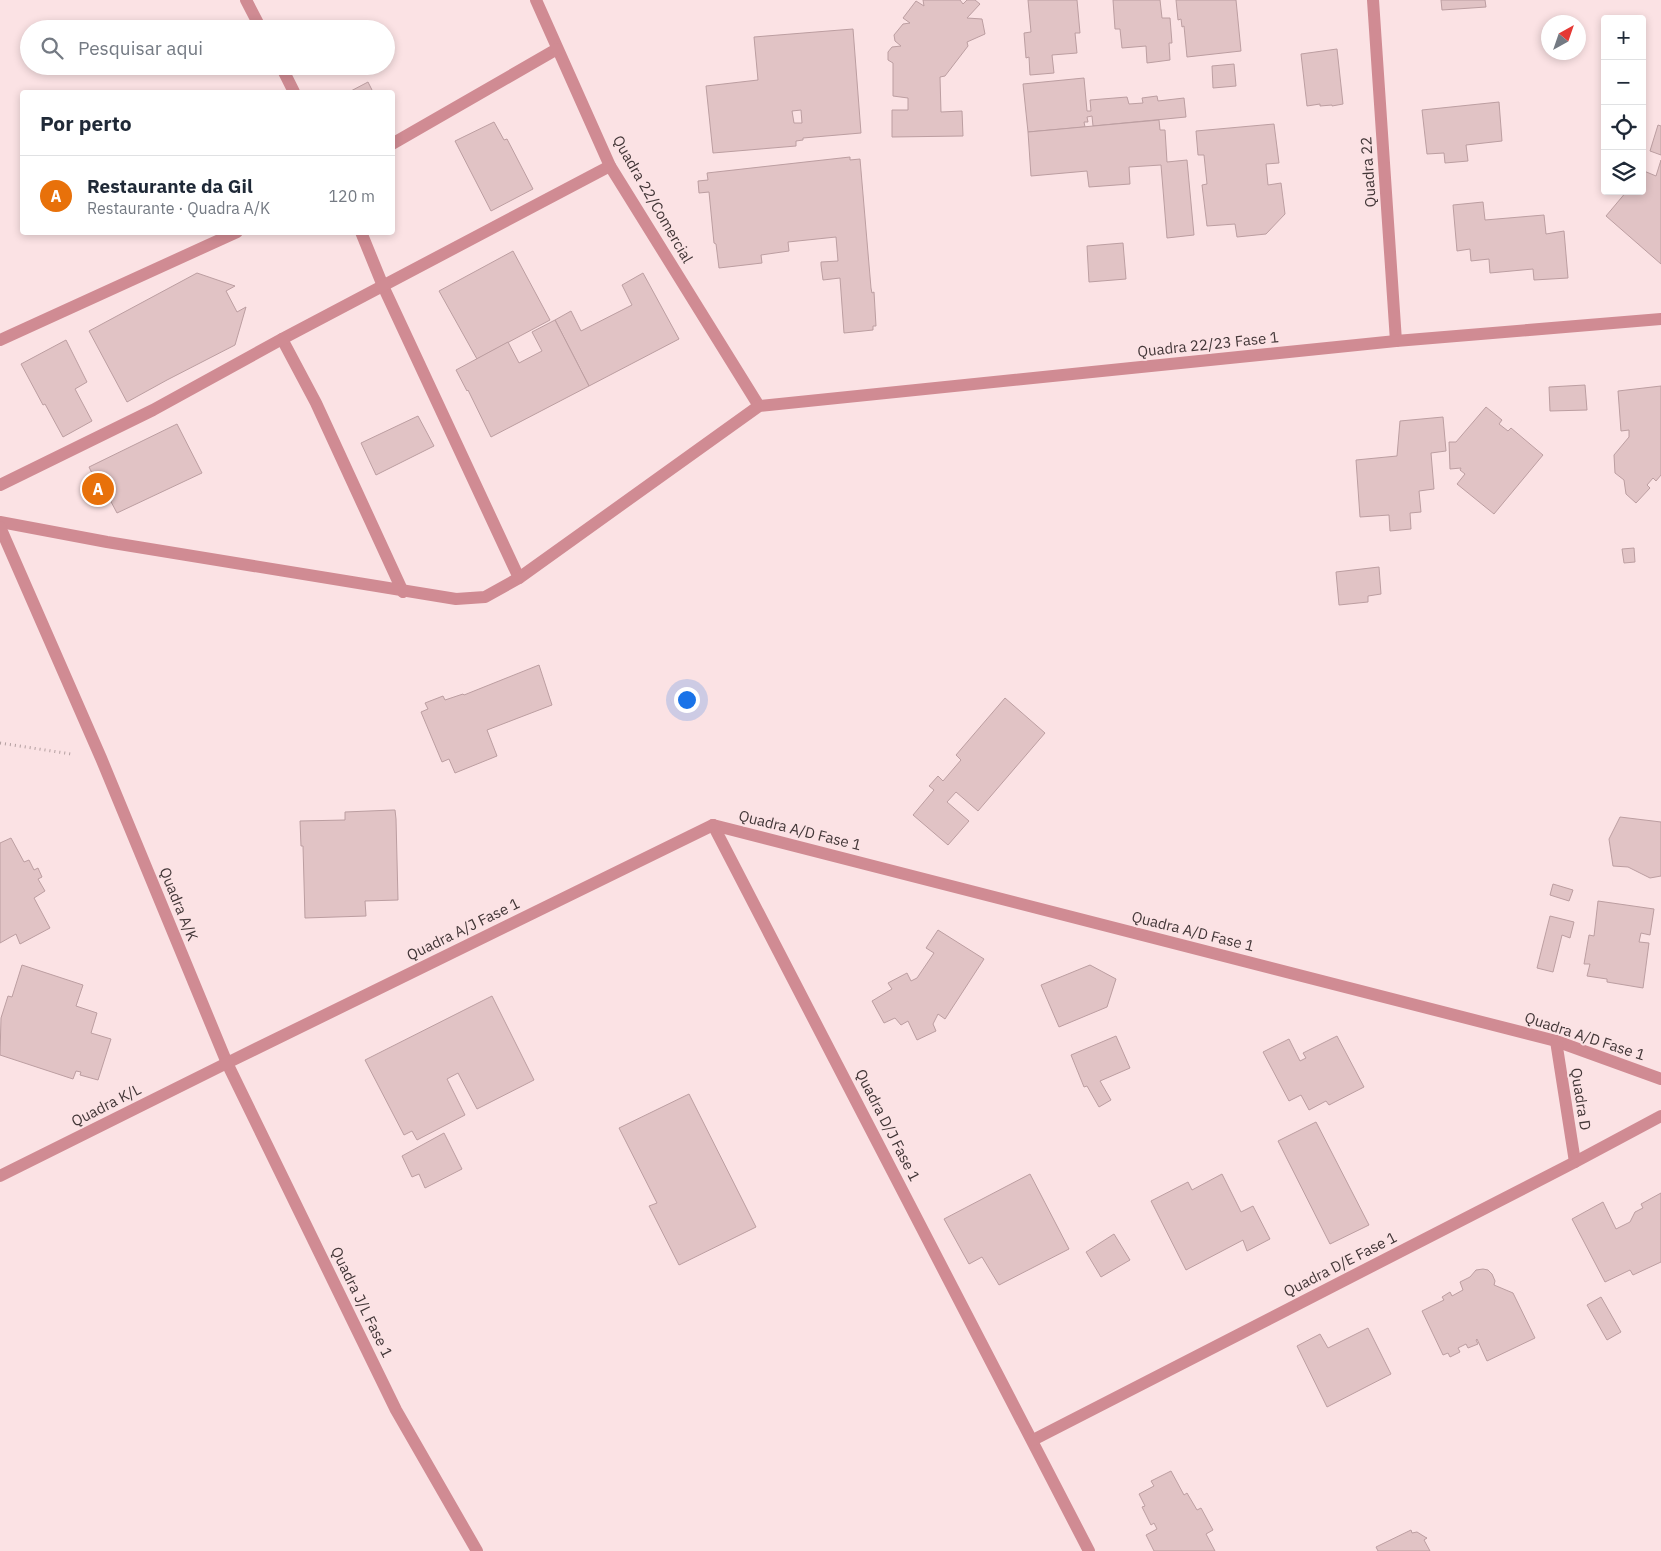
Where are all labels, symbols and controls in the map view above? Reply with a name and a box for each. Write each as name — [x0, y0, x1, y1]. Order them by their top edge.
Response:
north arrow — [1541, 15, 1586, 60]
map controls — [1601, 15, 1646, 195]
button: + — [1601, 15, 1646, 60]
search box — [20, 20, 395, 75]
icon: search — [38, 34, 66, 62]
text: Pesquisar aqui — [78, 36, 203, 60]
button: − — [1601, 60, 1646, 105]
button: locate — [1601, 105, 1646, 150]
text: Por perto — [40, 109, 132, 137]
street label: Quadra 22/Comercial — [609, 132, 697, 266]
street label: Quadra 22 — [1356, 136, 1380, 208]
button: layers — [1601, 150, 1646, 195]
text: Restaurante da Gil — [87, 174, 253, 198]
text: A — [51, 186, 61, 206]
text: 120 m — [328, 186, 375, 206]
text: Restaurante · Quadra A/K — [87, 198, 270, 218]
street label: Quadra 22/23 Fase 1 — [1136, 327, 1280, 361]
pin: A — [82, 470, 114, 508]
your location — [674, 687, 700, 713]
street label: Quadra A/D Fase 1 — [737, 806, 863, 854]
street label: Quadra A/K — [156, 864, 203, 944]
street label: Quadra A/J Fase 1 — [403, 893, 523, 965]
street label: Quadra A/D Fase 1 — [1130, 907, 1256, 955]
street label: Quadra A/D Fase 1 — [1522, 1008, 1648, 1064]
street label: Quadra D/J Fase 1 — [851, 1066, 925, 1184]
street label: Quadra D — [1567, 1066, 1595, 1132]
street label: Quadra K/L — [68, 1079, 144, 1131]
street label: Quadra D/E Fase 1 — [1280, 1227, 1400, 1301]
street label: Quadra J/L Fase 1 — [327, 1243, 397, 1361]

